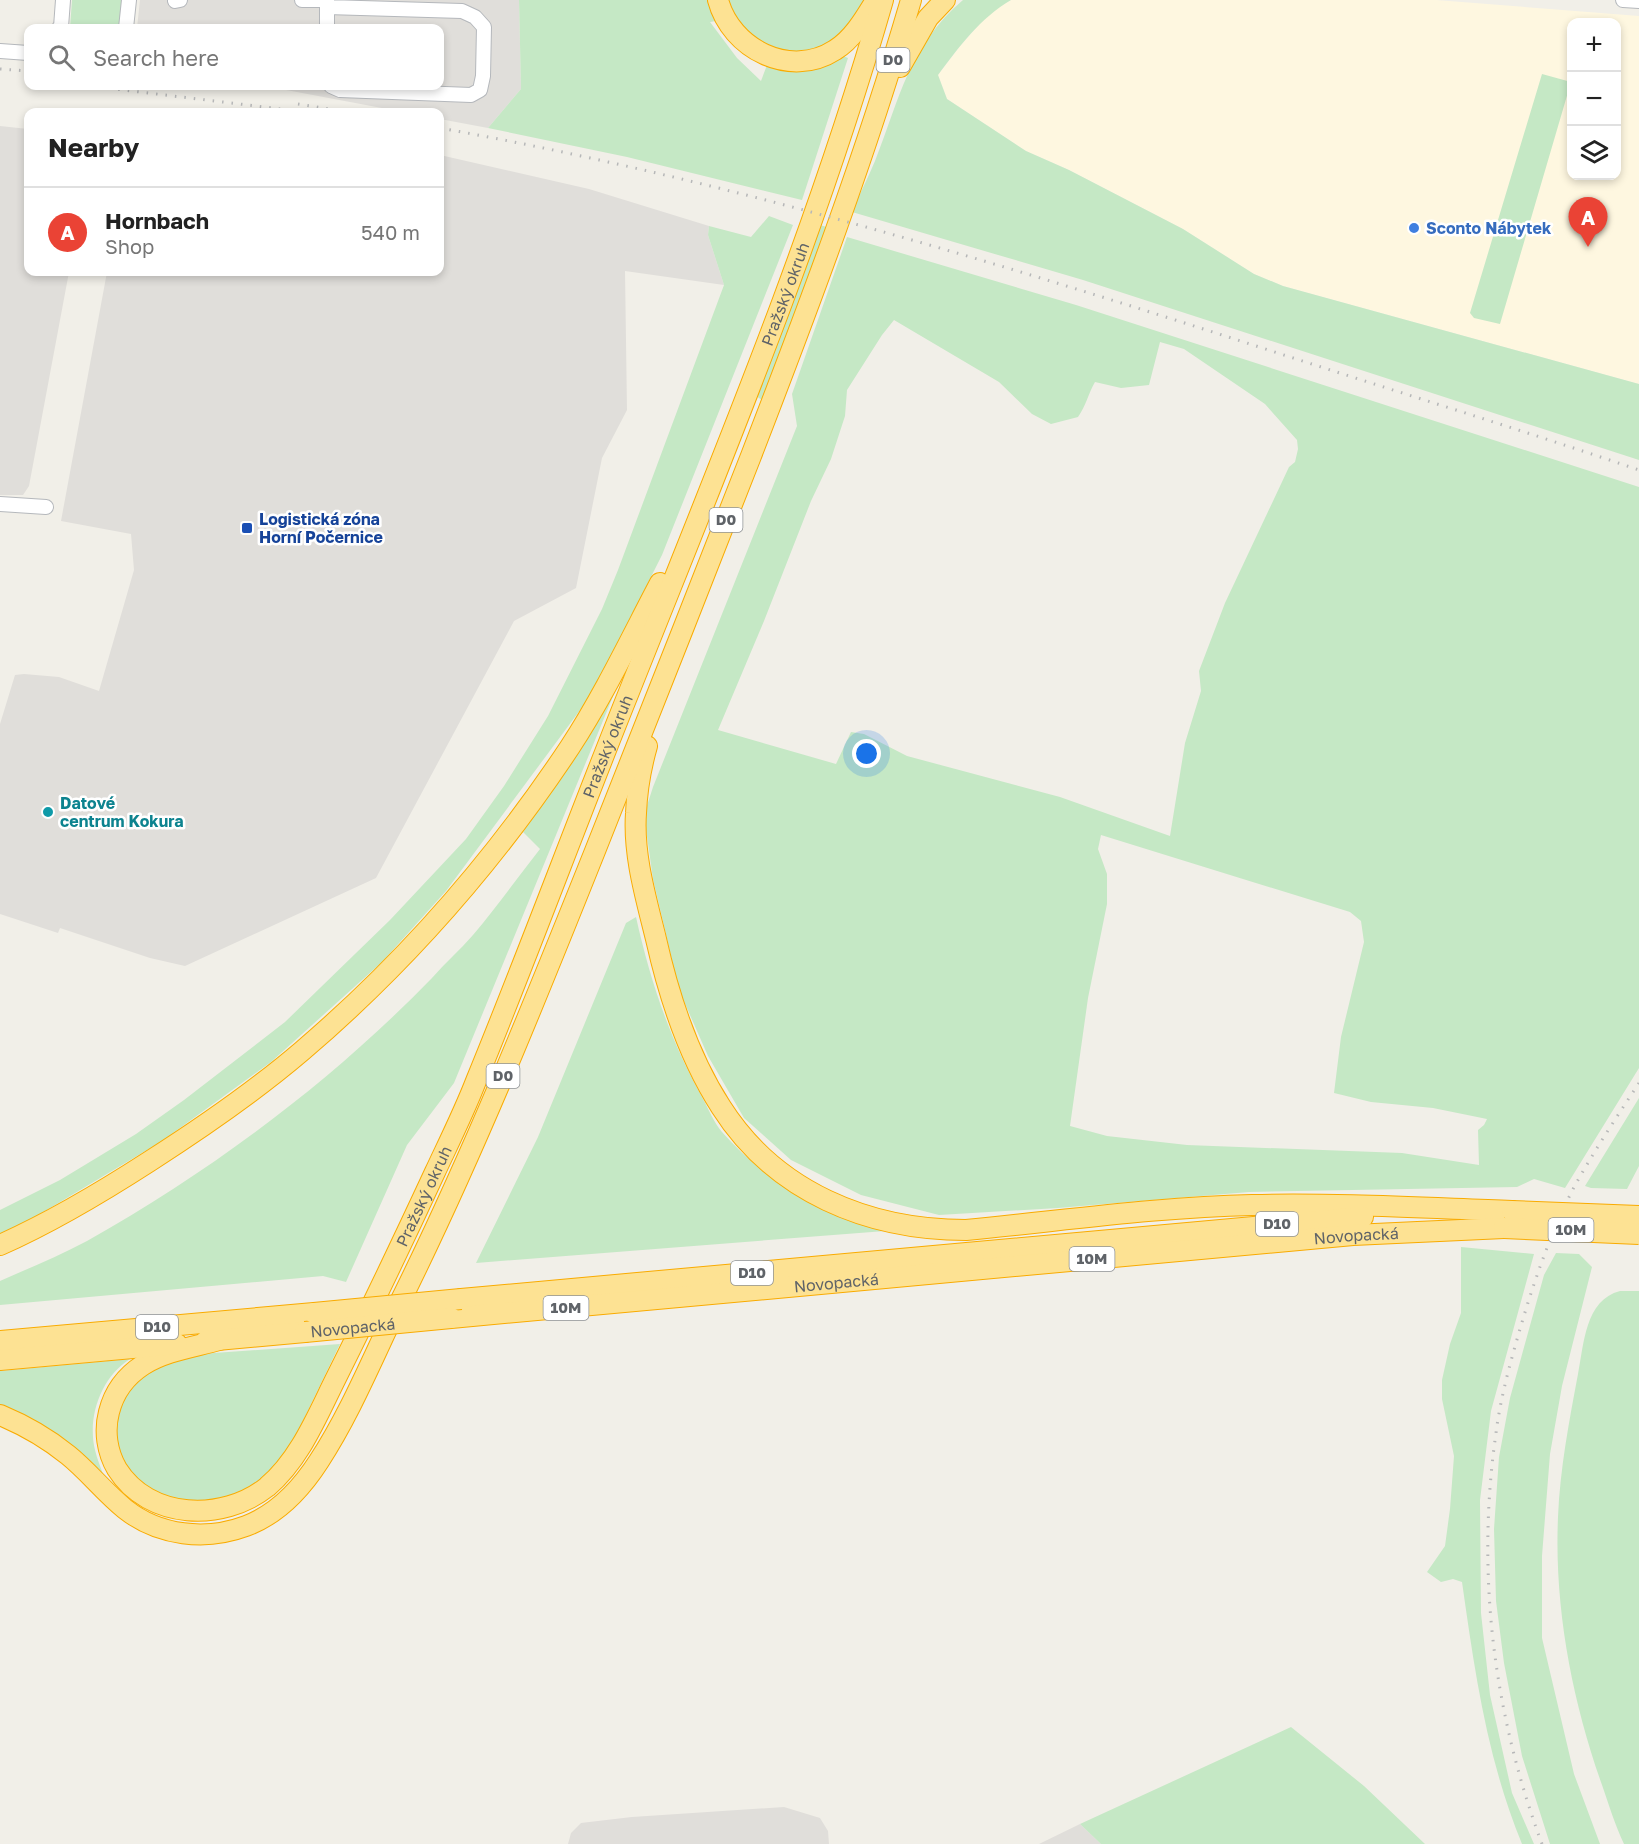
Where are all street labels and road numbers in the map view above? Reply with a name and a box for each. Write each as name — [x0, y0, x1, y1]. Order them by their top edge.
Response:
road number: D0 — [876, 48, 910, 72]
street label: Pražský okruh — [757, 240, 813, 349]
road number: D0 — [710, 508, 742, 532]
street label: Pražský okruh — [578, 692, 637, 801]
road number: D0 — [486, 1064, 520, 1088]
street label: Pražský okruh — [392, 1143, 456, 1250]
road number: D10 — [1256, 1212, 1298, 1236]
road number: 10M — [1548, 1218, 1594, 1242]
street label: Novopacká — [1313, 1223, 1399, 1249]
road number: 10M — [1070, 1247, 1114, 1271]
road number: D10 — [731, 1261, 773, 1285]
street label: Novopacká — [793, 1269, 880, 1296]
road number: 10M — [544, 1296, 588, 1320]
street label: Novopacká — [309, 1313, 396, 1341]
road number: D10 — [136, 1315, 178, 1339]

